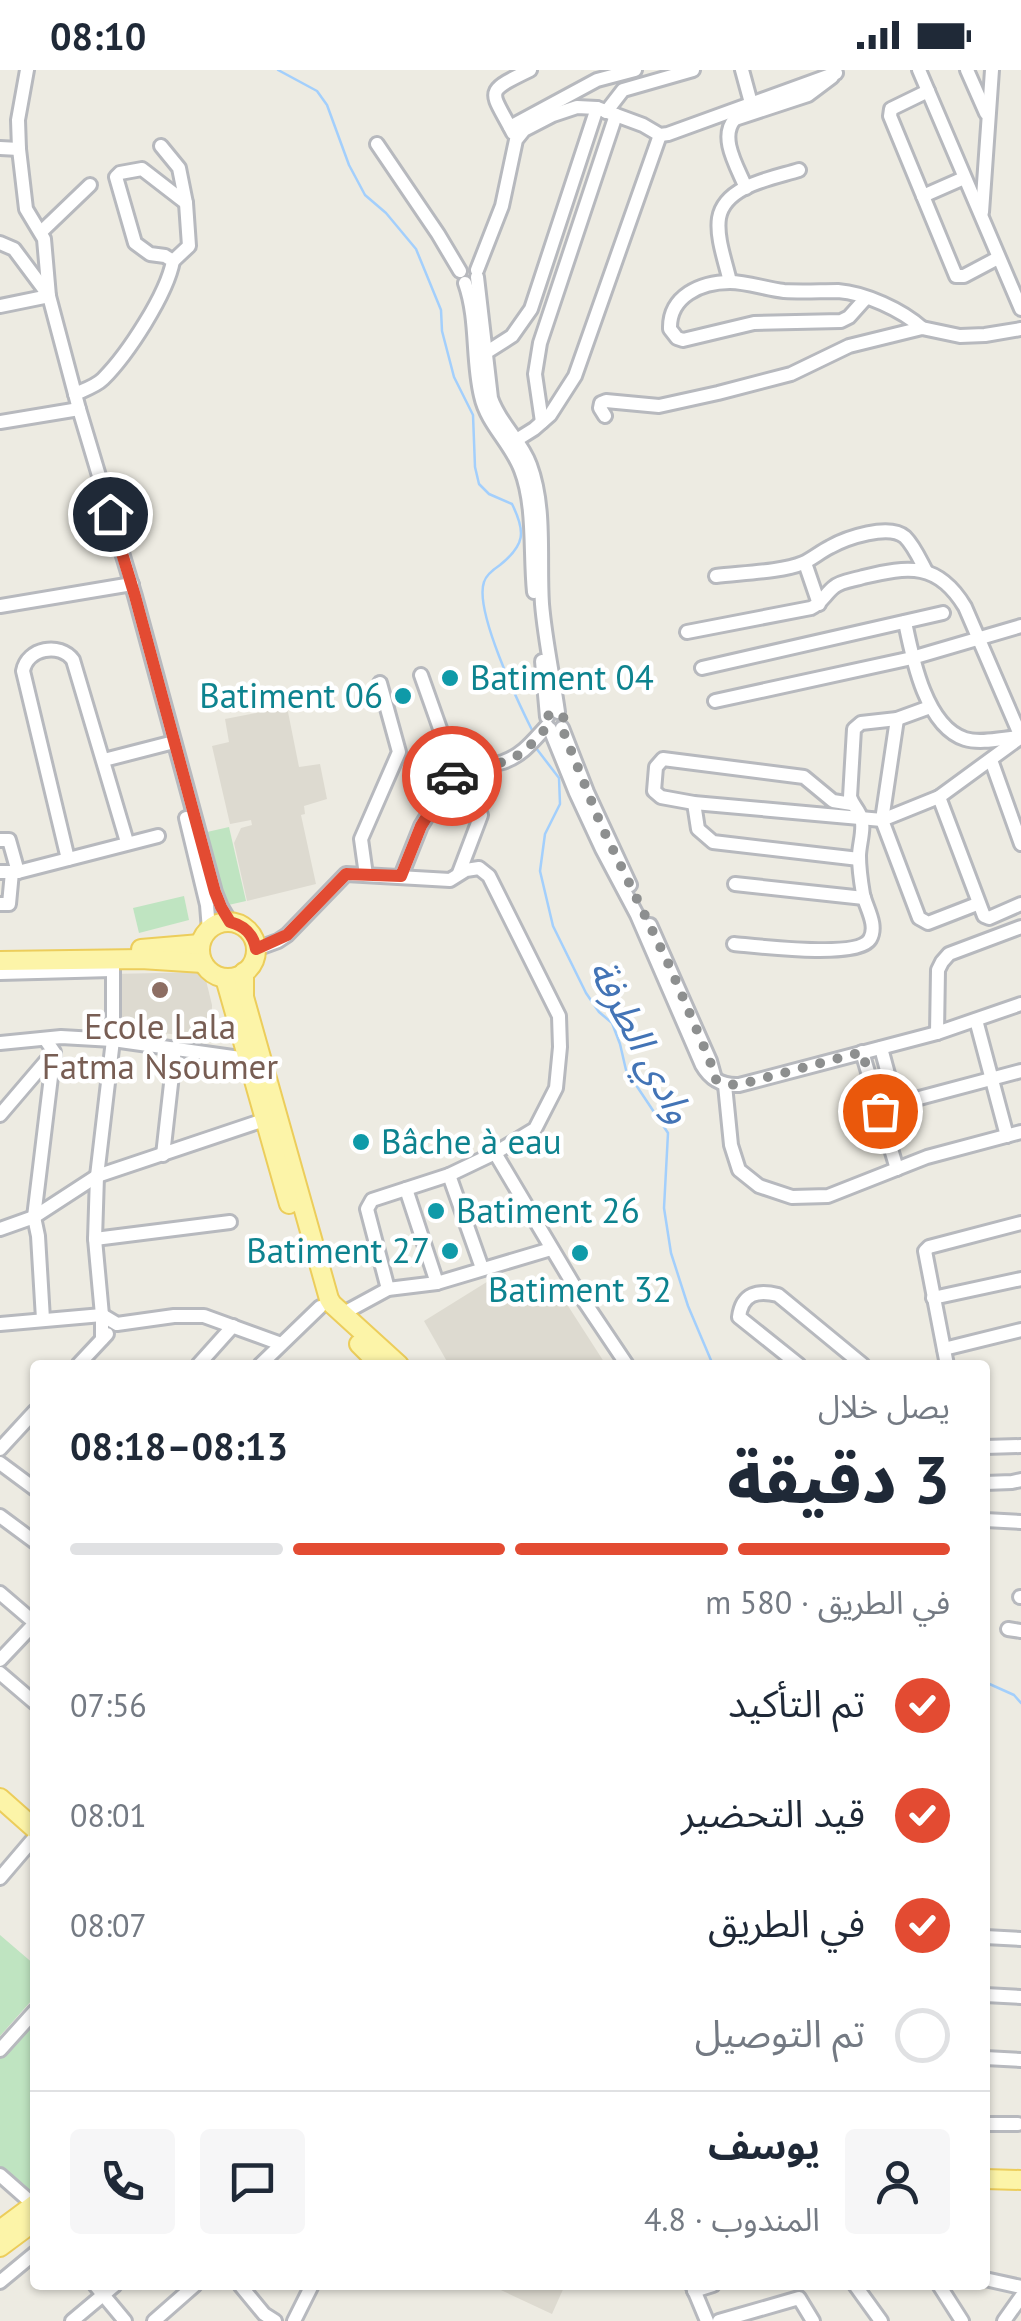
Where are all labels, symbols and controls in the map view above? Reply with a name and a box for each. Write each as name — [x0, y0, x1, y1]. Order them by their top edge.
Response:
text: 08:10 — [50, 11, 146, 60]
pin — [68, 472, 153, 557]
icon: home — [83, 487, 138, 542]
place label: Batiment 04 — [470, 654, 654, 700]
marker: Batiment 04 — [439, 667, 461, 689]
place label: Batiment 06 — [199, 672, 383, 718]
marker: Batiment 06 — [392, 685, 414, 707]
courier — [402, 726, 502, 826]
icon: car — [425, 749, 480, 804]
water label: وادي الطرفة — [573, 950, 706, 1134]
marker: Ecole Lala Fatma Nsoumer — [149, 979, 171, 1001]
place label: Ecole Lala Fatma Nsoumer — [42, 1003, 278, 1089]
pin — [838, 1069, 923, 1154]
icon: bag — [853, 1084, 908, 1139]
place label: Bâche à eau — [381, 1118, 562, 1164]
marker: Bâche à eau — [350, 1131, 372, 1153]
place label: Batiment 26 — [456, 1187, 640, 1233]
marker: Batiment 26 — [425, 1200, 447, 1222]
place label: Batiment 27 — [246, 1227, 430, 1273]
marker: Batiment 27 — [439, 1240, 461, 1262]
marker: Batiment 32 — [569, 1242, 591, 1264]
place label: Batiment 32 — [488, 1266, 672, 1312]
text: يصل خلال — [818, 1385, 950, 1427]
text: 08:13–08:18 — [70, 1421, 288, 1470]
text: 3 دقيقة — [727, 1437, 950, 1521]
text: في الطريق · 580 m — [705, 1581, 950, 1623]
text: تم التأكيد — [728, 1678, 865, 1727]
icon: check — [895, 1678, 950, 1733]
text: 07:56 — [70, 1684, 147, 1726]
text: قيد التحضير — [681, 1788, 865, 1837]
icon: check — [895, 1788, 950, 1843]
text: 08:01 — [70, 1794, 147, 1836]
text: في الطريق — [708, 1898, 865, 1947]
icon: check — [895, 1898, 950, 1953]
text: 08:07 — [70, 1904, 147, 1946]
text: تم التوصيل — [695, 2008, 865, 2057]
text: يوسف — [708, 2120, 820, 2169]
button: phone — [70, 2129, 175, 2234]
button: chat — [200, 2129, 305, 2234]
button: person — [845, 2129, 950, 2234]
text: المندوب · 4.8 — [644, 2198, 820, 2240]

